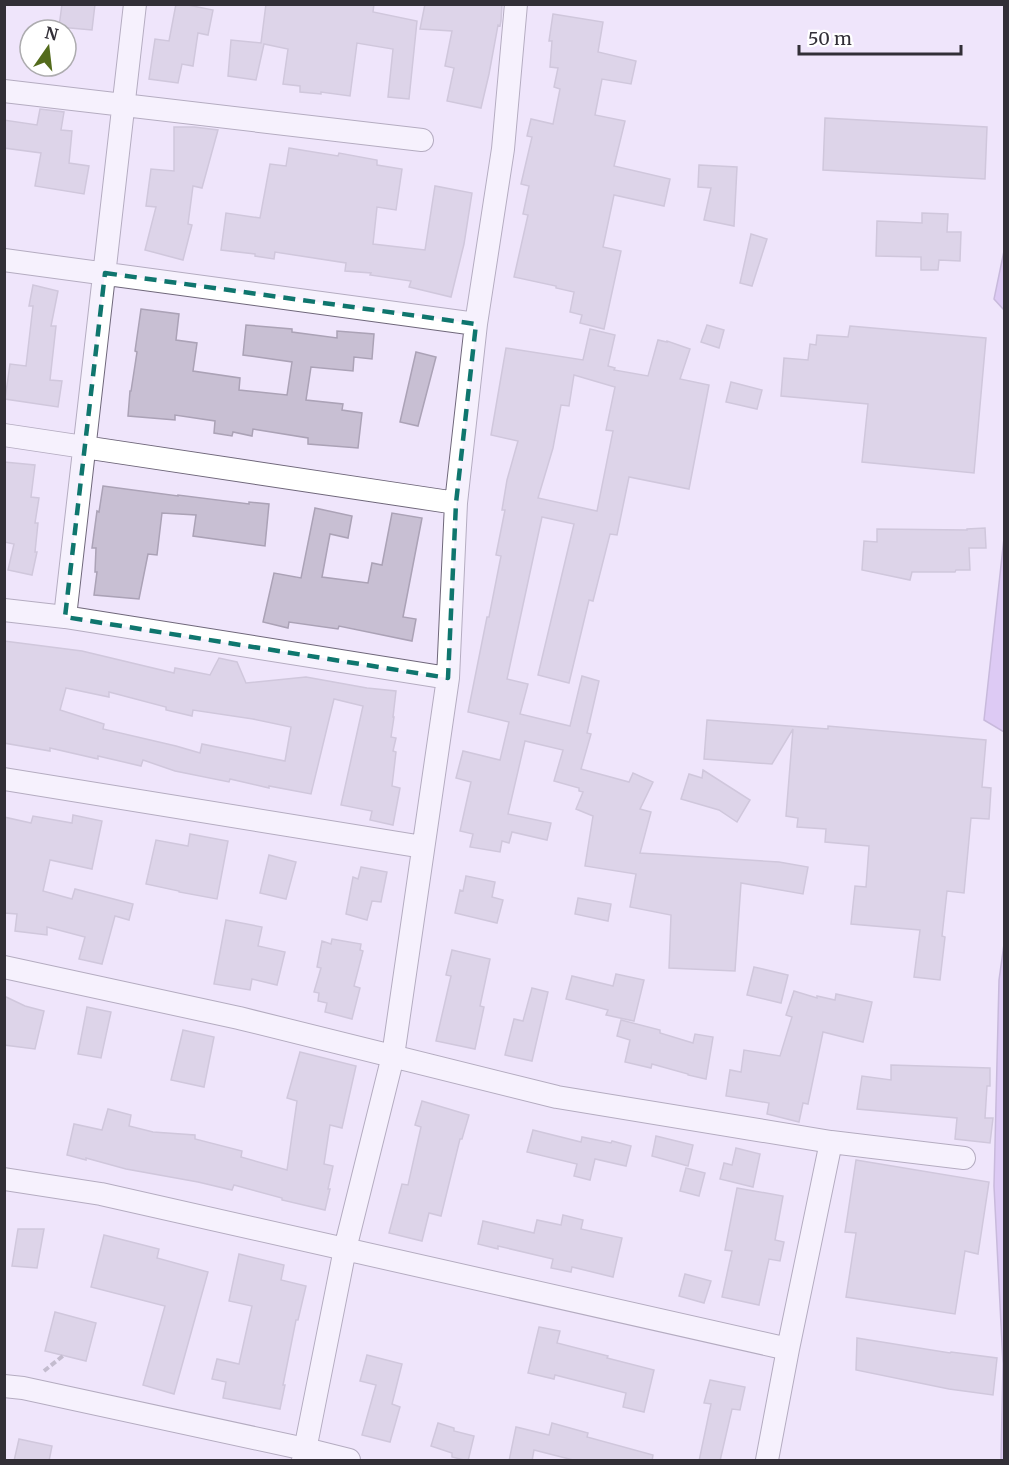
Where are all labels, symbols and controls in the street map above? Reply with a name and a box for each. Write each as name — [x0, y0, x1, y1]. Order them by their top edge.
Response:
north arrow — [18, 18, 78, 78]
scale bar — [799, 18, 961, 56]
text: N — [43, 22, 61, 45]
text: 50 m — [808, 27, 852, 50]

